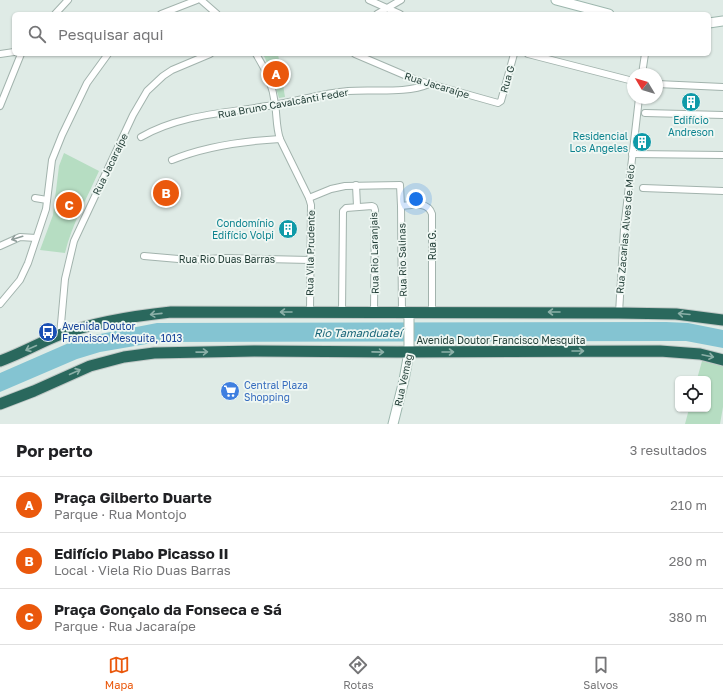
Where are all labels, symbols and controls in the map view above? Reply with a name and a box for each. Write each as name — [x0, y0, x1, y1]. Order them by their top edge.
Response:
search box — [12, 12, 711, 56]
icon: search — [26, 23, 48, 45]
text: Pesquisar aqui — [58, 25, 163, 43]
pin: A — [263, 59, 289, 89]
street label: Rua G — [497, 64, 517, 94]
north arrow — [627, 68, 663, 104]
street label: Rua Jacaraípe — [403, 69, 471, 101]
street label: Rua Bruno Cavalcânti Feder — [217, 86, 349, 120]
building icon: Edifício Andreson — [680, 91, 702, 113]
place label: Edifício Andreson — [668, 114, 714, 138]
place label: Residencial Los Angeles — [570, 130, 628, 154]
street label: Rua Jacaraípe — [90, 131, 130, 197]
building icon: Residencial Los Angeles — [631, 131, 653, 153]
street label: Rua Zacarias Alves de Melo — [613, 164, 637, 294]
pin: B — [153, 178, 179, 208]
your location — [406, 189, 426, 209]
pin: C — [56, 190, 82, 220]
street label: Rua Vila Prudente — [303, 210, 317, 296]
street label: Rua Rio Laranjais — [367, 212, 381, 294]
place label: Condomínio Edifício Volpi — [212, 217, 274, 241]
building icon: Condomínio Edifício Volpi — [277, 218, 299, 240]
street label: Rua Rio Salinas — [395, 223, 409, 297]
street label: Rua G. — [426, 230, 438, 260]
one-way arrow — [11, 235, 24, 242]
street label: Rua Rio Duas Barras — [179, 253, 275, 265]
one-way arrow — [280, 308, 293, 316]
one-way arrow — [548, 309, 561, 316]
one-way arrow — [150, 310, 163, 317]
one-way arrow — [678, 311, 691, 318]
place label: Avenida Doutor Francisco Mesquita, 1013 — [62, 320, 183, 344]
bus stop icon: Avenida Doutor Francisco Mesquita, 1013 — [37, 321, 59, 343]
water label: Rio Tamanduateí — [314, 326, 405, 339]
street label: Avenida Doutor Francisco Mesquita — [416, 334, 586, 346]
one-way arrow — [26, 345, 38, 352]
one-way arrow — [571, 347, 584, 355]
one-way arrow — [195, 348, 208, 356]
one-way arrow — [371, 348, 384, 355]
one-way arrow — [441, 348, 454, 356]
one-way arrow — [701, 352, 714, 360]
street label: Rua Vemag — [392, 353, 414, 407]
one-way arrow — [68, 368, 80, 375]
map controls — [675, 376, 711, 412]
button: locate — [675, 376, 711, 412]
place label: Central Plaza Shopping — [244, 379, 308, 403]
supermarket icon: Central Plaza Shopping — [219, 380, 241, 402]
text: Por perto — [16, 440, 93, 461]
text: 3 resultados — [630, 442, 707, 458]
text: Praça Gilberto Duarte — [54, 488, 212, 506]
text: A — [24, 497, 34, 513]
text: 210 m — [670, 497, 707, 513]
text: Parque · Rua Montojo — [54, 506, 187, 522]
text: Edifício Plabo Picasso II — [54, 544, 229, 562]
text: B — [24, 553, 34, 569]
text: 280 m — [669, 553, 707, 569]
text: Local · Viela Rio Duas Barras — [54, 562, 231, 578]
text: Praça Gonçalo da Fonseca e Sá — [54, 600, 282, 618]
text: C — [24, 609, 34, 625]
text: 380 m — [669, 609, 707, 625]
text: Parque · Rua Jacaraípe — [54, 618, 196, 634]
tab: Mapa — [105, 654, 133, 691]
tab: Rotas — [343, 654, 374, 691]
tab: Salvos — [583, 654, 618, 691]

